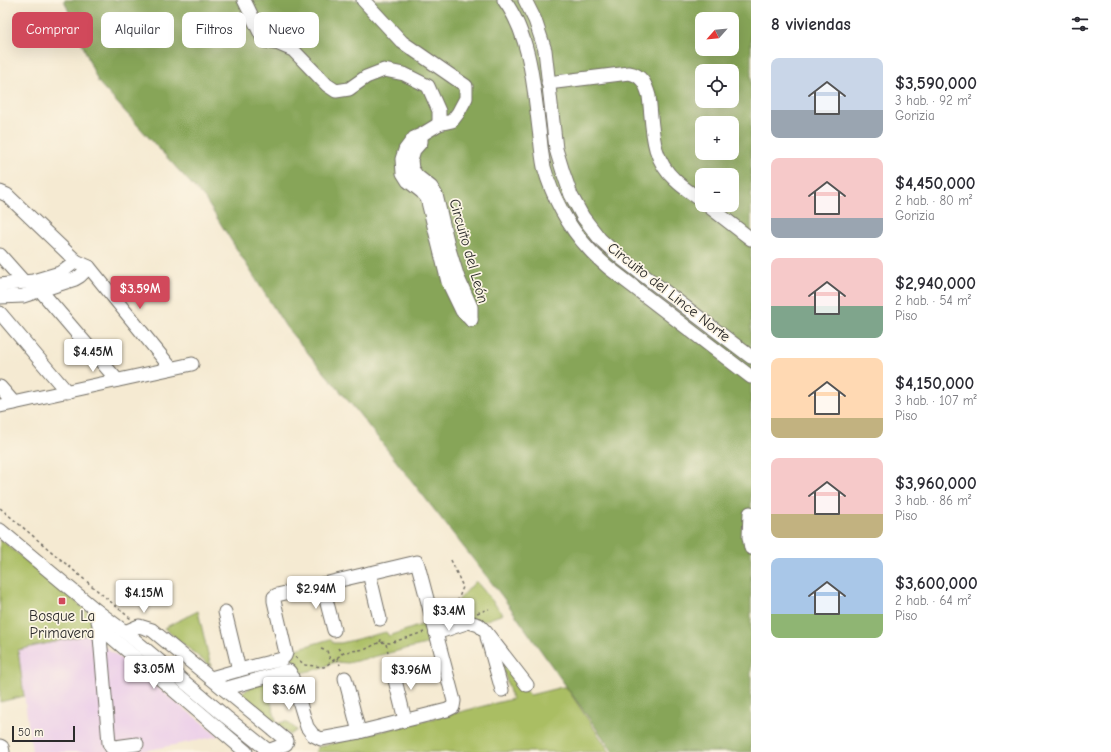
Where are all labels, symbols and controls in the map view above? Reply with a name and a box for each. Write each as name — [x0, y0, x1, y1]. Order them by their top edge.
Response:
chip: Comprar — [12, 12, 93, 48]
chip: Alquilar — [101, 12, 174, 48]
chip: Filtros — [182, 12, 246, 48]
chip: Nuevo — [254, 12, 319, 48]
north arrow — [695, 12, 739, 56]
map controls — [695, 12, 739, 212]
icon: filters — [1069, 13, 1091, 35]
text: 8 viviendas — [771, 15, 851, 34]
button: locate — [695, 64, 739, 108]
icon: home — [803, 74, 851, 122]
text: $3,590,000 — [895, 74, 977, 93]
text: 3 hab. · 92 m² — [895, 93, 971, 108]
text: Gorizia — [895, 108, 935, 123]
button: + — [695, 116, 739, 160]
button: − — [695, 168, 739, 212]
icon: home — [803, 174, 851, 222]
text: $4,450,000 — [895, 174, 976, 193]
text: 2 hab. · 80 m² — [895, 193, 972, 208]
street label: Circuito del León — [445, 197, 493, 305]
text: Gorizia — [895, 208, 935, 223]
street label: Circuito del Lince Norte — [604, 238, 734, 346]
icon: home — [803, 274, 851, 322]
text: $2,940,000 — [895, 274, 976, 293]
pin: $3.59M — [107, 276, 173, 310]
text: $3.59M — [120, 281, 160, 296]
text: 2 hab. · 54 m² — [895, 293, 971, 308]
text: Piso — [895, 308, 917, 323]
pin: $4.45M — [60, 339, 126, 373]
text: $4.45M — [73, 344, 113, 359]
icon: home — [803, 374, 851, 422]
text: $4,150,000 — [895, 374, 974, 393]
text: 3 hab. · 107 m² — [895, 393, 977, 408]
text: Piso — [895, 408, 917, 423]
icon: home — [803, 474, 851, 522]
text: $3,960,000 — [895, 474, 977, 493]
text: 3 hab. · 86 m² — [895, 493, 971, 508]
text: Piso — [895, 508, 917, 523]
icon: home — [803, 574, 851, 622]
text: $3,600,000 — [895, 574, 978, 593]
pin: $2.94M — [283, 576, 349, 610]
pin: $4.15M — [111, 580, 177, 614]
text: $2.94M — [296, 581, 336, 596]
text: $4.15M — [125, 585, 163, 600]
text: 2 hab. · 64 m² — [895, 593, 971, 608]
marker: Bosque La Primavera — [57, 596, 67, 606]
pin: $3.4M — [421, 598, 477, 632]
text: $3.4M — [432, 603, 466, 618]
place label: Bosque La Primavera — [29, 607, 95, 642]
text: Piso — [895, 608, 917, 623]
pin: $3.05M — [121, 656, 187, 690]
pin: $3.96M — [378, 657, 444, 691]
text: $3.05M — [133, 661, 175, 676]
text: $3.96M — [391, 662, 431, 677]
pin: $3.6M — [261, 677, 317, 711]
text: $3.6M — [272, 682, 306, 697]
scale bar — [12, 724, 75, 743]
text: 50 m — [18, 726, 43, 739]

